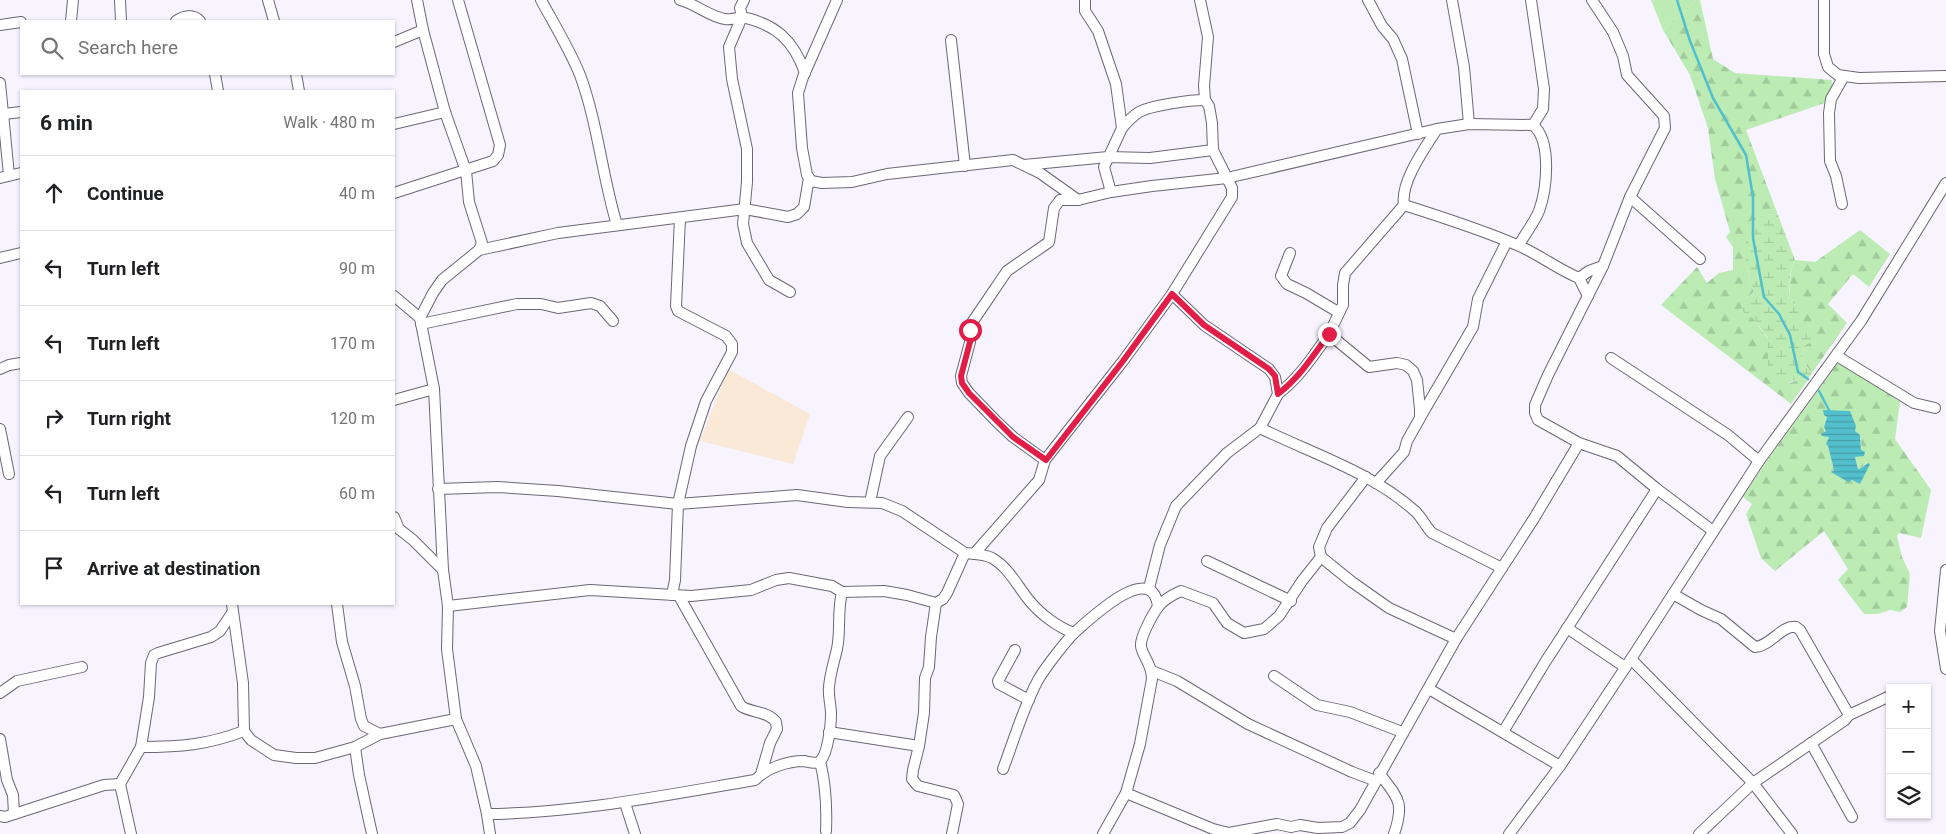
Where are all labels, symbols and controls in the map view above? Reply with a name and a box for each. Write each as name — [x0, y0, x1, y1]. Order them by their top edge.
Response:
search box — [20, 20, 395, 75]
icon: search — [38, 34, 66, 62]
text: Search here — [78, 36, 178, 59]
text: 6 min — [40, 111, 93, 135]
text: Walk · 480 m — [283, 113, 375, 132]
icon: ahead — [40, 179, 68, 207]
text: Continue — [87, 182, 164, 205]
text: 40 m — [339, 184, 375, 203]
icon: left — [40, 254, 68, 282]
text: Turn left — [87, 257, 160, 280]
text: 90 m — [339, 259, 375, 278]
route start — [959, 319, 982, 342]
route end — [1318, 323, 1341, 346]
icon: left — [40, 329, 68, 357]
text: Turn left — [87, 332, 160, 355]
text: 170 m — [330, 334, 375, 353]
icon: right — [40, 404, 68, 432]
text: Turn right — [87, 407, 171, 430]
text: 120 m — [330, 409, 375, 428]
icon: left — [40, 479, 68, 507]
text: Turn left — [87, 482, 160, 505]
text: 60 m — [339, 484, 375, 503]
icon: arrive — [40, 554, 68, 582]
text: Arrive at destination — [87, 557, 260, 580]
map controls — [1886, 684, 1931, 819]
button: + — [1886, 684, 1931, 729]
button: − — [1886, 729, 1931, 774]
button: layers — [1886, 774, 1931, 819]

